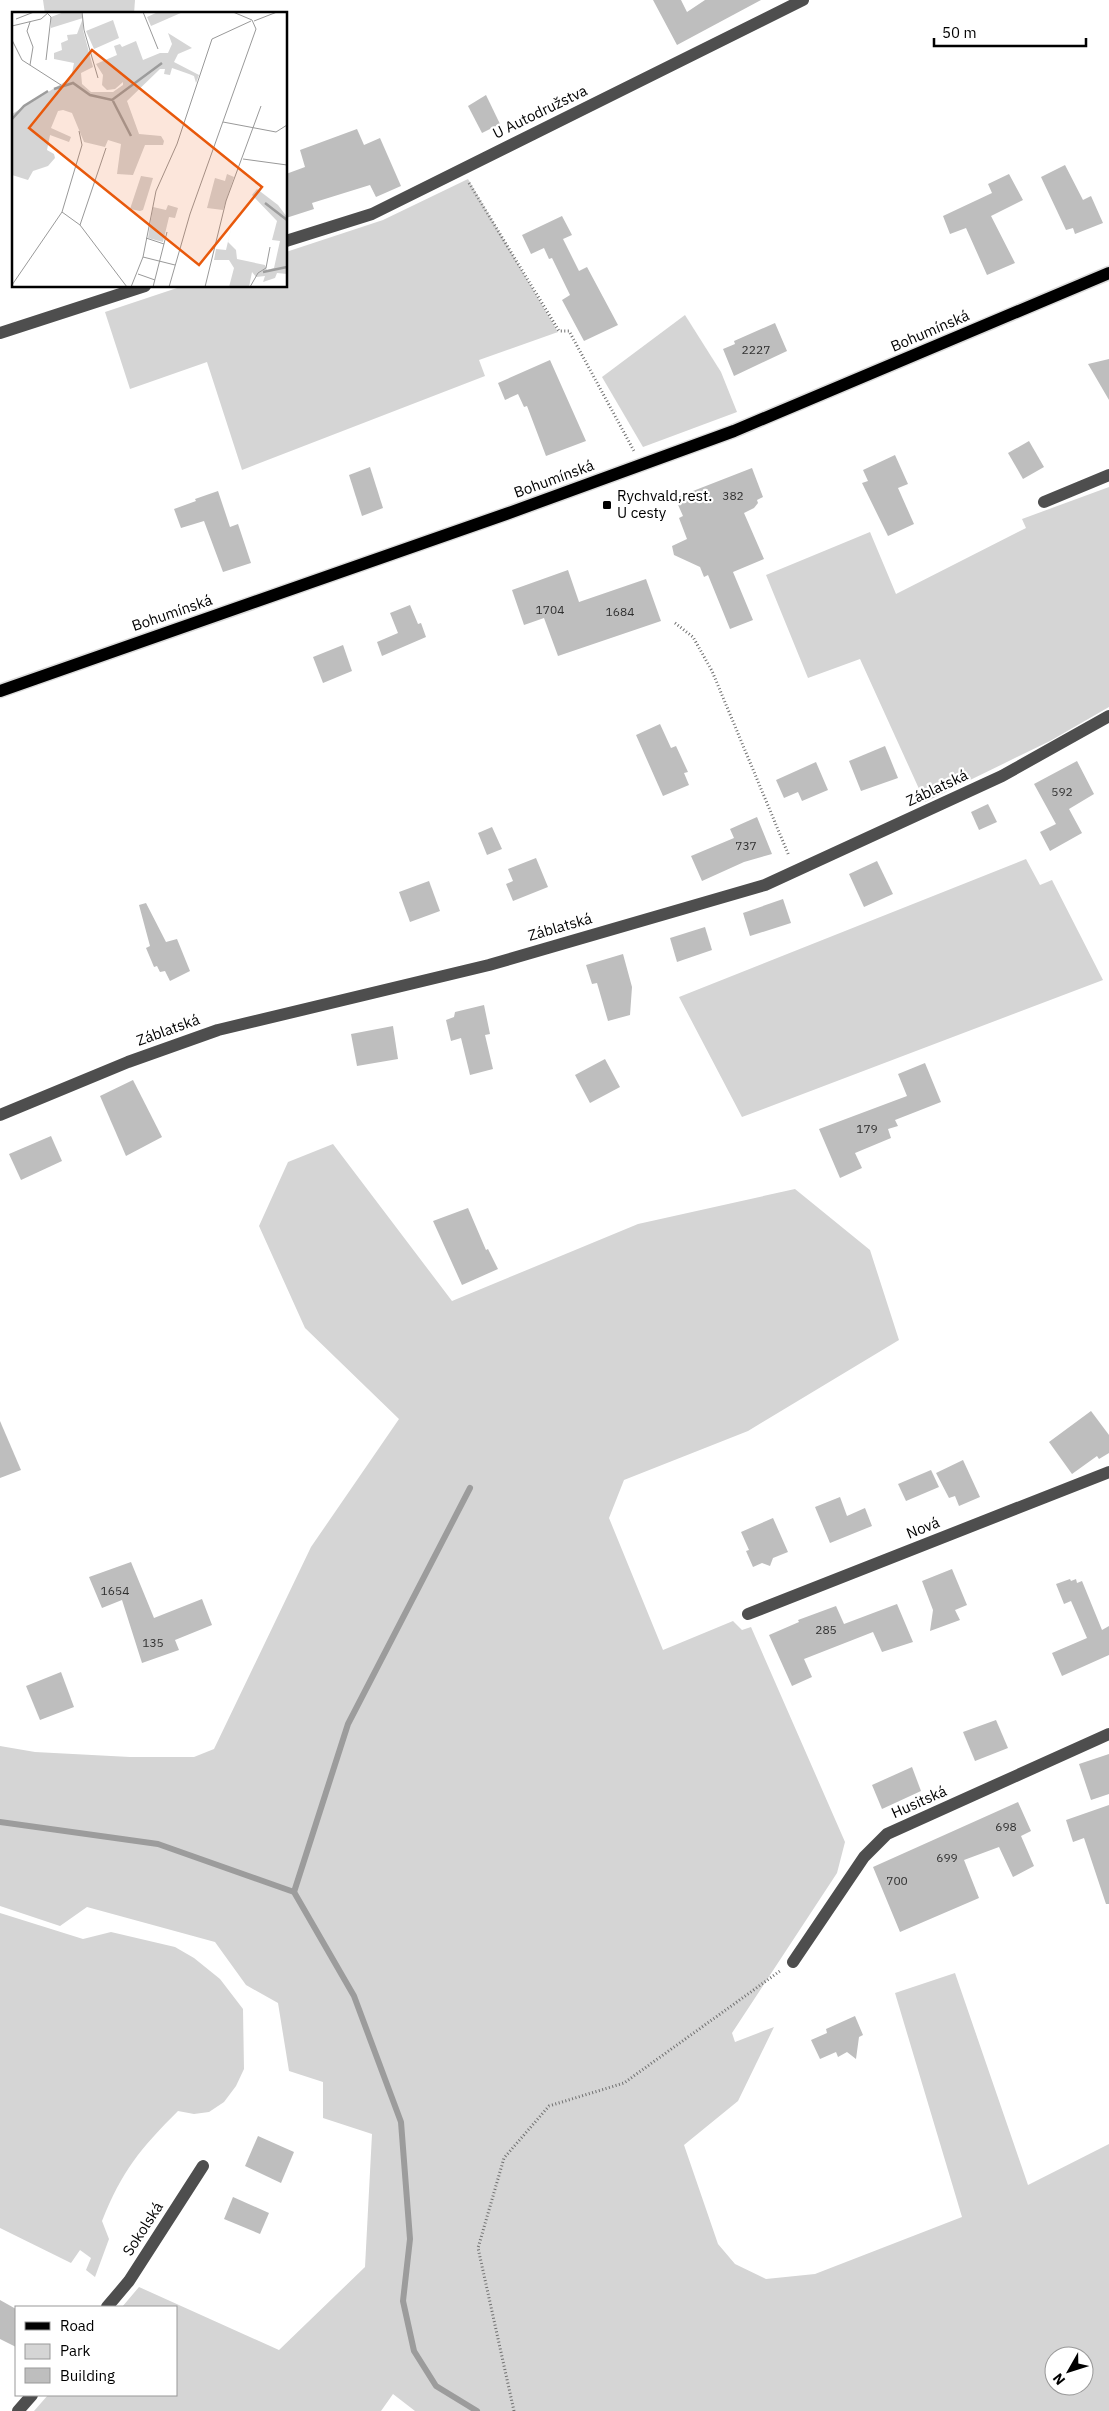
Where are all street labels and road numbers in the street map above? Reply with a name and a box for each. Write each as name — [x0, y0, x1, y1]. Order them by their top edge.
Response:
street label: U Autodružstva — [489, 80, 590, 143]
street label: Bohumínská — [888, 305, 972, 356]
street label: Bohumínská — [511, 455, 596, 502]
street label: Bohumínská — [129, 590, 215, 635]
street label: Záblatská — [903, 765, 971, 810]
street label: Záblatská — [526, 908, 594, 945]
street label: Záblatská — [134, 1009, 202, 1050]
street label: Nová — [903, 1512, 942, 1543]
street label: Husitská — [888, 1781, 949, 1822]
street label: Sokolská — [118, 2198, 167, 2259]

